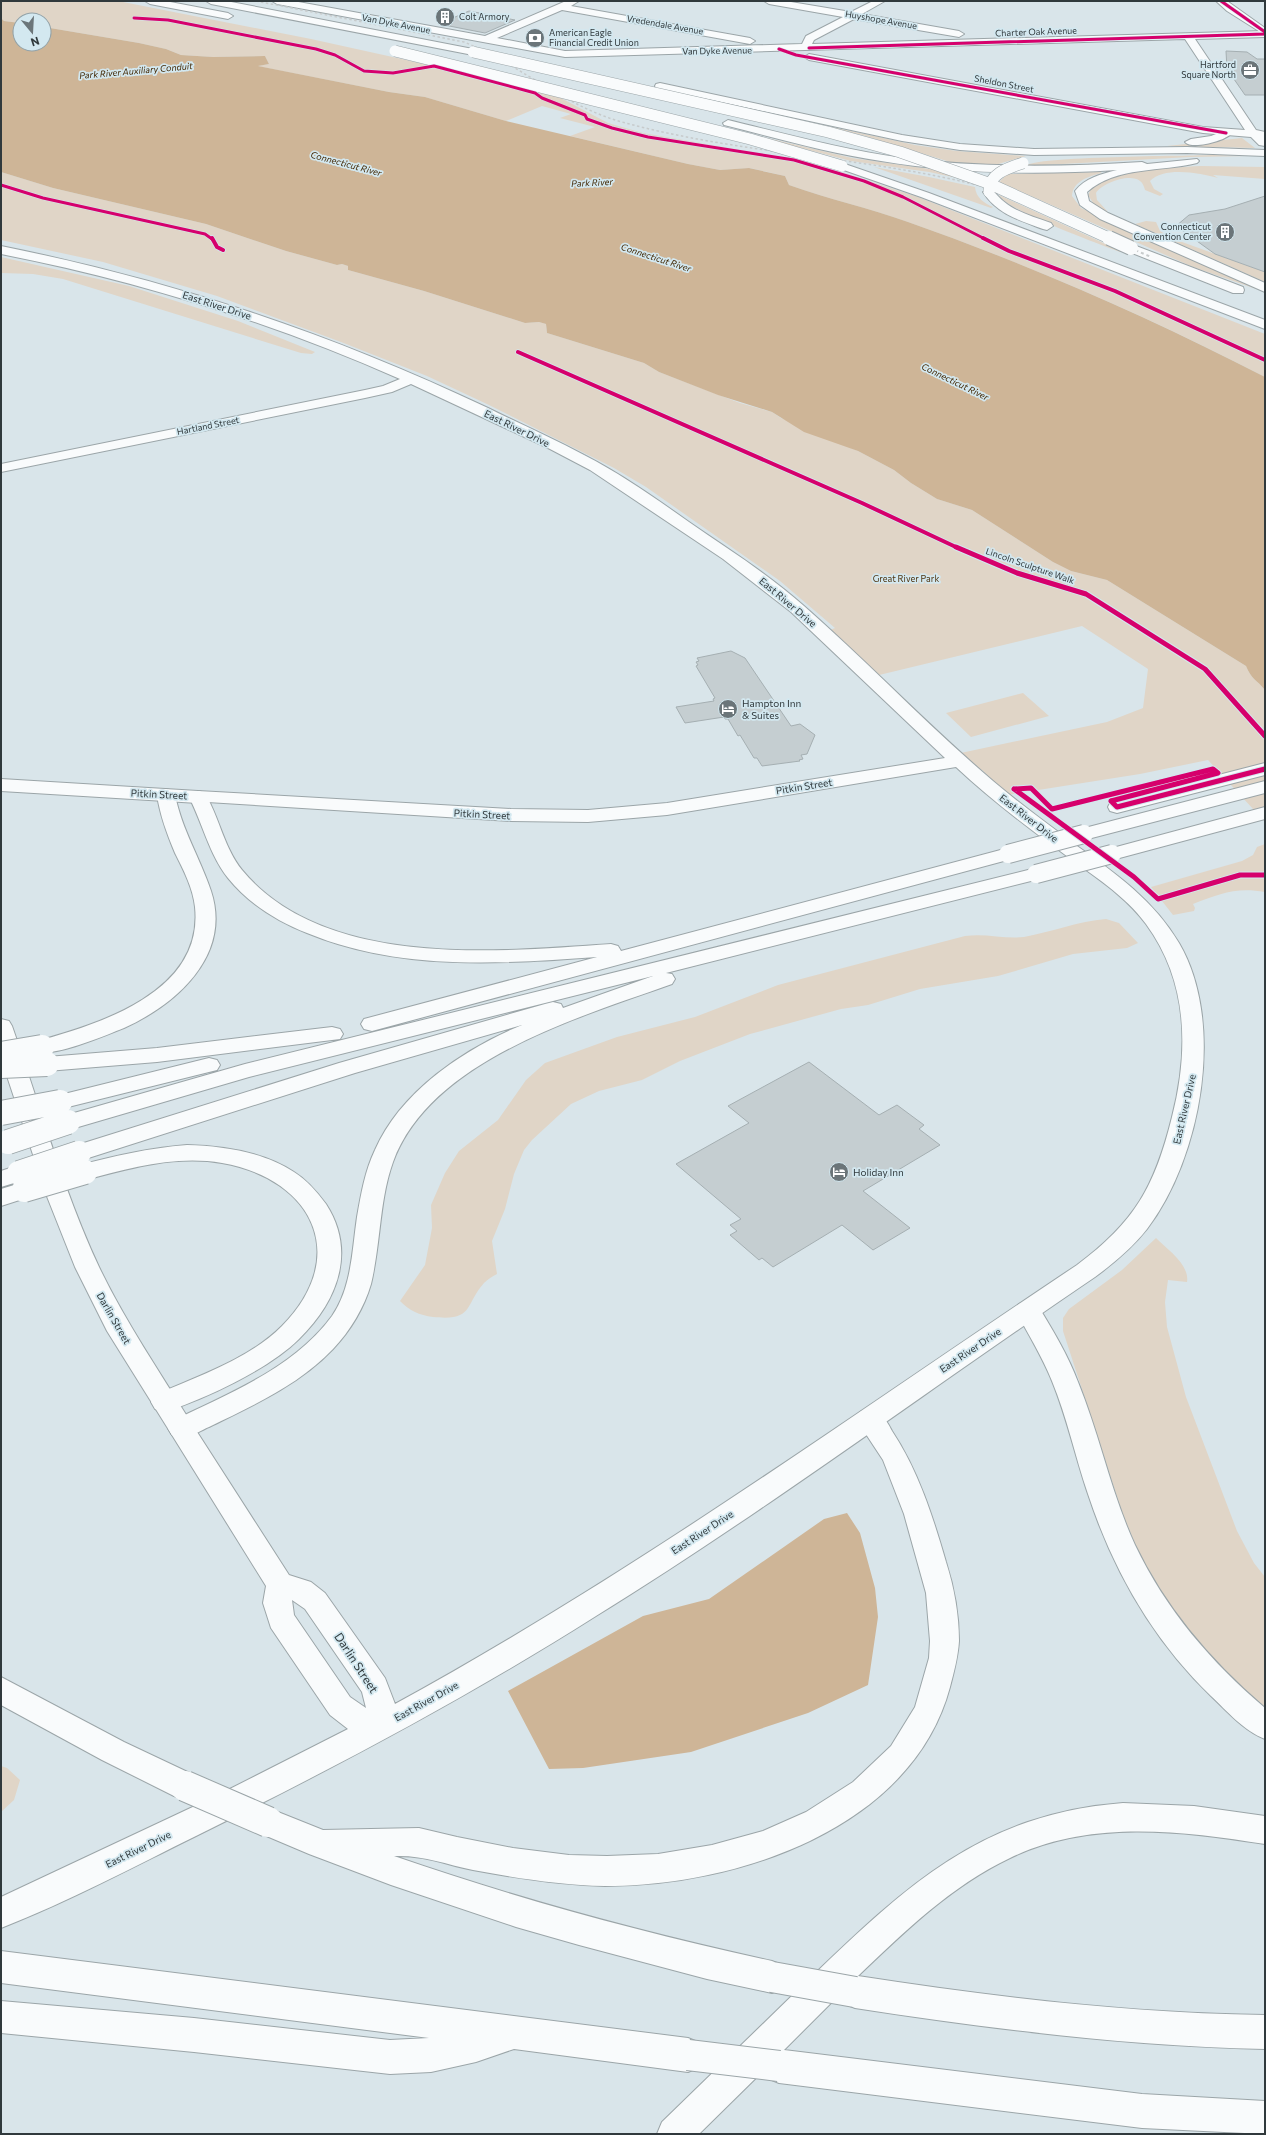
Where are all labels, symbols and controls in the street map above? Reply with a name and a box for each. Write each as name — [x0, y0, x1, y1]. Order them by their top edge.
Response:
building icon: Colt Armory — [434, 6, 456, 28]
street label: Huyshope Avenue — [844, 8, 918, 31]
street label: Van Dyke Avenue — [361, 11, 432, 36]
place label: Colt Armory — [459, 11, 510, 22]
north arrow — [12, 12, 52, 52]
street label: Vredendale Avenue — [626, 12, 705, 37]
street label: Charter Oak Avenue — [995, 25, 1077, 38]
bank icon: American Eagle Financial Credit Union — [524, 27, 546, 49]
place label: American Eagle Financial Credit Union — [549, 27, 639, 48]
text: N — [29, 35, 41, 49]
street label: Van Dyke Avenue — [682, 44, 752, 57]
place label: Hartford Square North — [1181, 59, 1236, 80]
office icon: Hartford Square North — [1239, 59, 1261, 81]
water label: Park River Auxiliary Conduit — [79, 60, 193, 81]
street label: Sheldon Street — [973, 72, 1035, 95]
water label: Connecticut River — [309, 149, 383, 178]
water label: Park River — [571, 176, 614, 189]
place label: Connecticut Convention Center — [1134, 221, 1211, 242]
building icon: Connecticut Convention Center — [1214, 221, 1236, 243]
water label: Connecticut River — [620, 241, 693, 274]
street label: East River Drive — [181, 288, 253, 322]
water label: Connecticut River — [920, 361, 991, 403]
street label: East River Drive — [482, 407, 552, 449]
street label: Hartland Street — [176, 414, 240, 437]
street label: Lincoln Sculpture Walk — [984, 545, 1076, 586]
park label: Great River Park — [873, 573, 939, 584]
street label: East River Drive — [757, 574, 819, 630]
place label: Hampton Inn & Suites — [742, 697, 801, 721]
hotel icon: Hampton Inn & Suites — [717, 698, 739, 720]
street label: Pitkin Street — [775, 776, 833, 796]
street label: Pitkin Street — [130, 787, 188, 801]
street label: East River Drive — [997, 791, 1061, 845]
street label: Pitkin Street — [453, 807, 511, 821]
street label: East River Drive — [1170, 1073, 1198, 1145]
hotel icon: Holiday Inn — [828, 1161, 850, 1183]
place label: Holiday Inn — [853, 1166, 904, 1178]
street label: Darlin Street — [94, 1290, 134, 1346]
street label: East River Drive — [937, 1325, 1003, 1375]
street label: East River Drive — [669, 1508, 735, 1556]
street label: Darlin Street — [332, 1630, 382, 1695]
street label: East River Drive — [392, 1678, 460, 1724]
street label: East River Drive — [103, 1828, 173, 1870]

